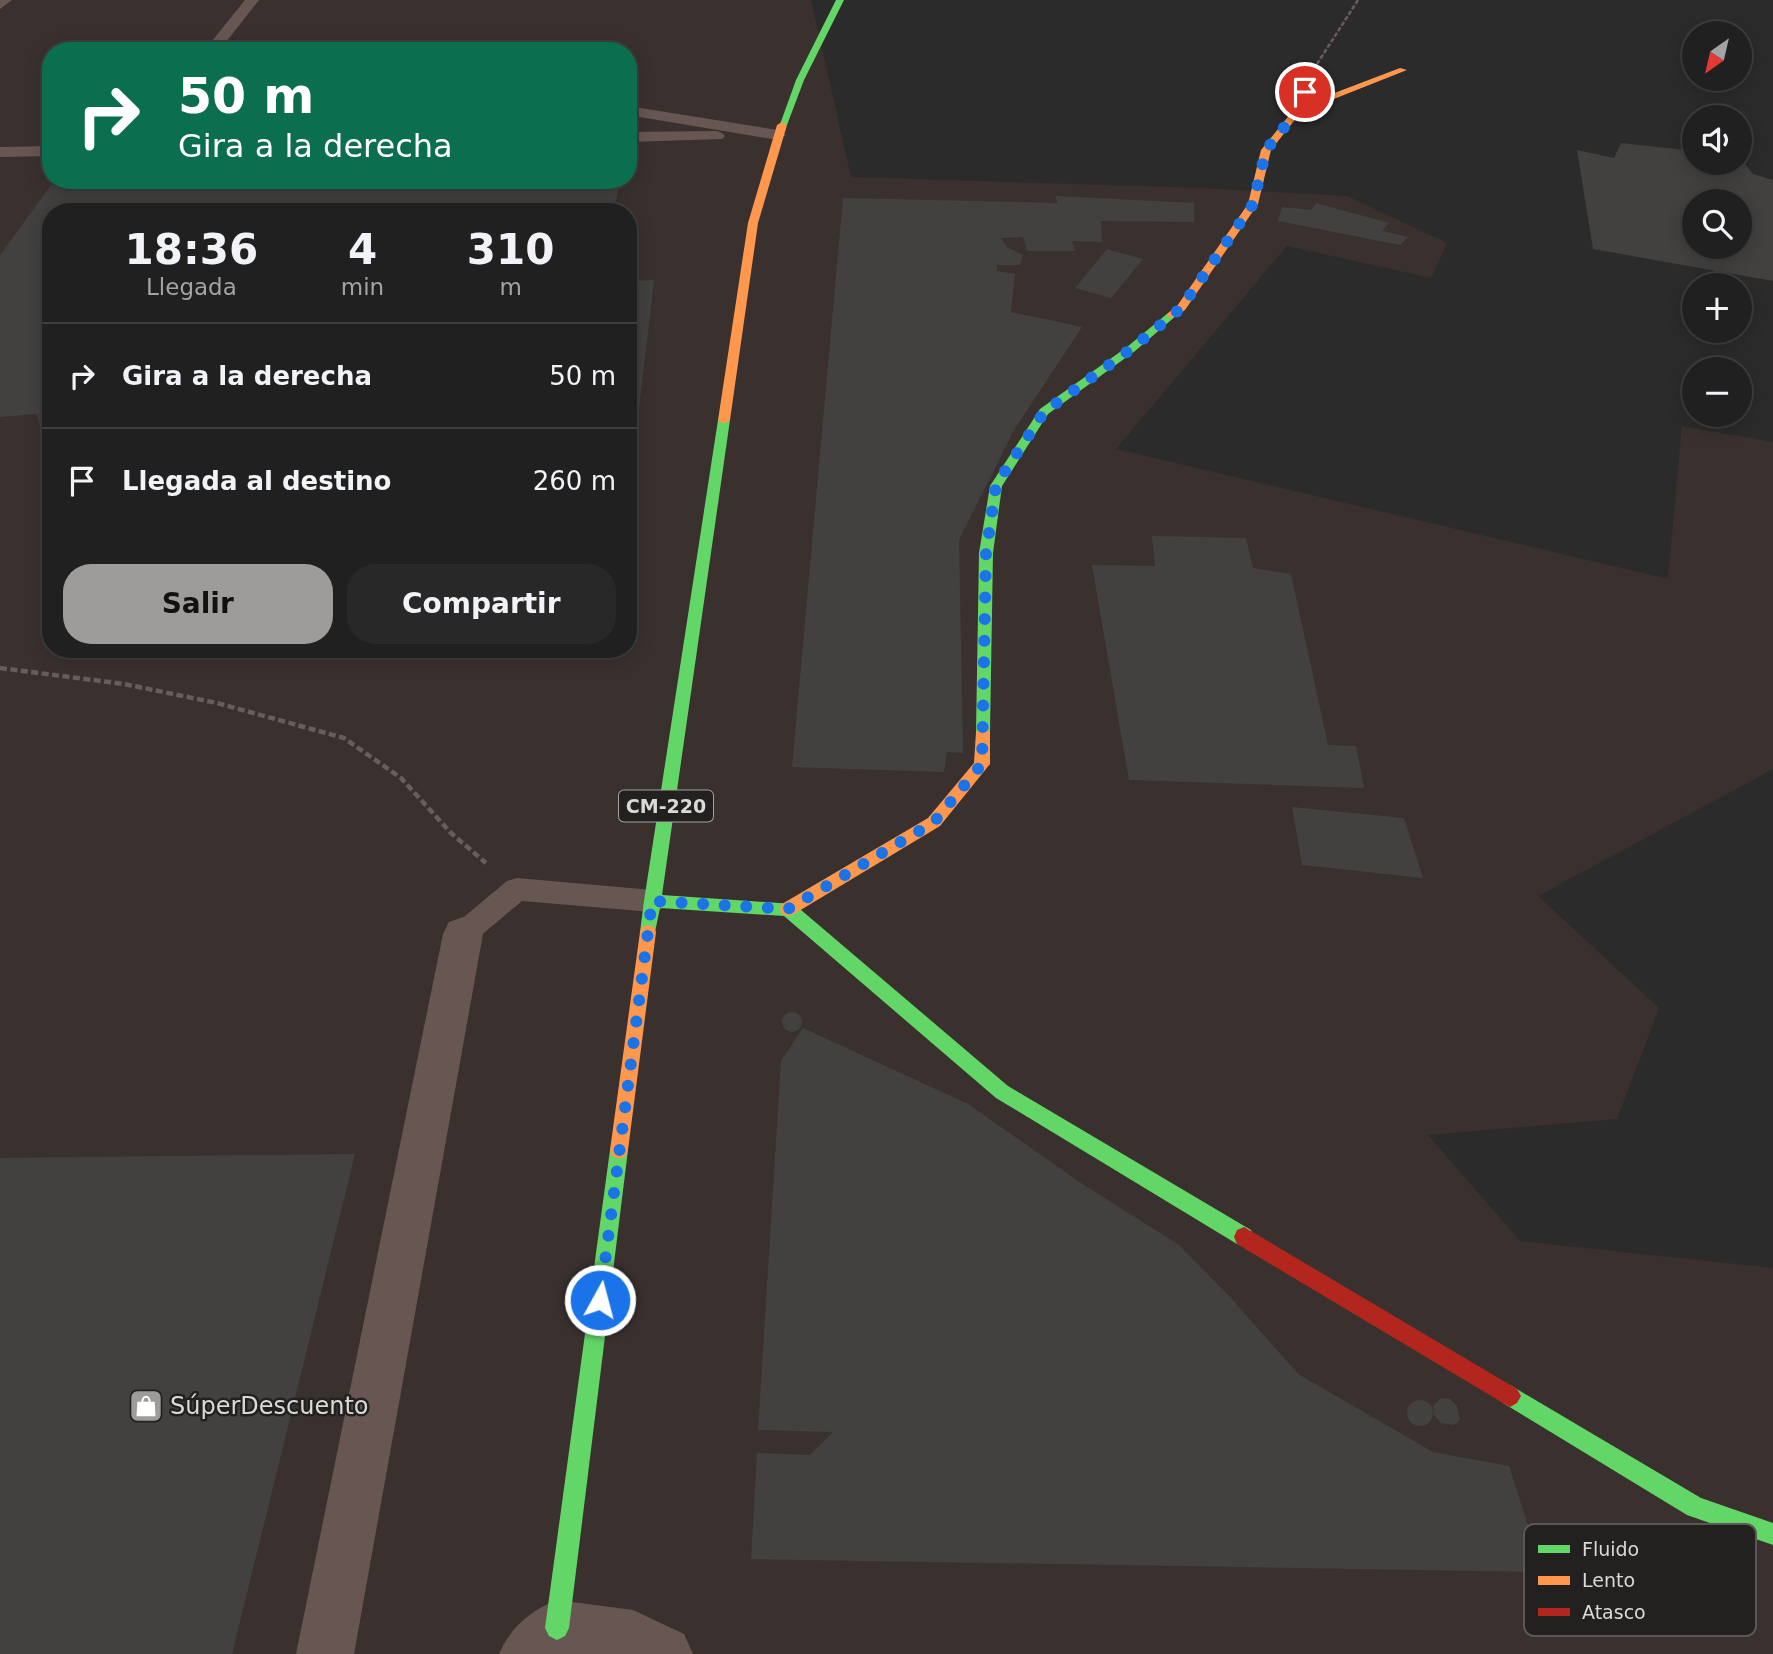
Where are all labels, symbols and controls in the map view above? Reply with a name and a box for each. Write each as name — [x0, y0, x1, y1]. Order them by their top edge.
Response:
north arrow — [1682, 21, 1752, 91]
map controls — [1682, 21, 1752, 427]
pin — [1275, 62, 1335, 122]
text: 50 m — [178, 68, 314, 125]
icon: right — [63, 70, 154, 161]
icon: arrive — [1286, 73, 1324, 111]
button: sound — [1682, 105, 1752, 175]
text: Gira a la derecha — [178, 127, 453, 165]
button: search — [1682, 189, 1752, 259]
text: 18:36 — [125, 225, 258, 274]
text: 4 — [348, 225, 377, 274]
text: 310 — [467, 225, 554, 274]
button: + — [1682, 273, 1752, 343]
text: Llegada — [146, 274, 237, 300]
text: min — [341, 274, 384, 300]
text: m — [499, 274, 522, 300]
icon: right — [63, 357, 101, 395]
button: − — [1682, 357, 1752, 427]
text: Gira a la derecha — [122, 361, 372, 391]
text: 50 m — [549, 361, 616, 391]
icon: arrive — [63, 462, 101, 500]
text: Llegada al destino — [122, 466, 391, 496]
text: 260 m — [533, 466, 616, 496]
button: Salir — [63, 564, 333, 644]
button: Compartir — [347, 564, 616, 644]
road number: CM-220 — [619, 790, 713, 821]
position arrow — [563, 1263, 637, 1337]
shop icon: SúperDescuento — [127, 1387, 165, 1425]
place label: SúperDescuento — [170, 1392, 369, 1420]
legend — [1524, 1524, 1756, 1636]
text: Fluido — [1582, 1538, 1639, 1560]
text: Lento — [1582, 1569, 1635, 1591]
text: Atasco — [1582, 1601, 1646, 1623]

